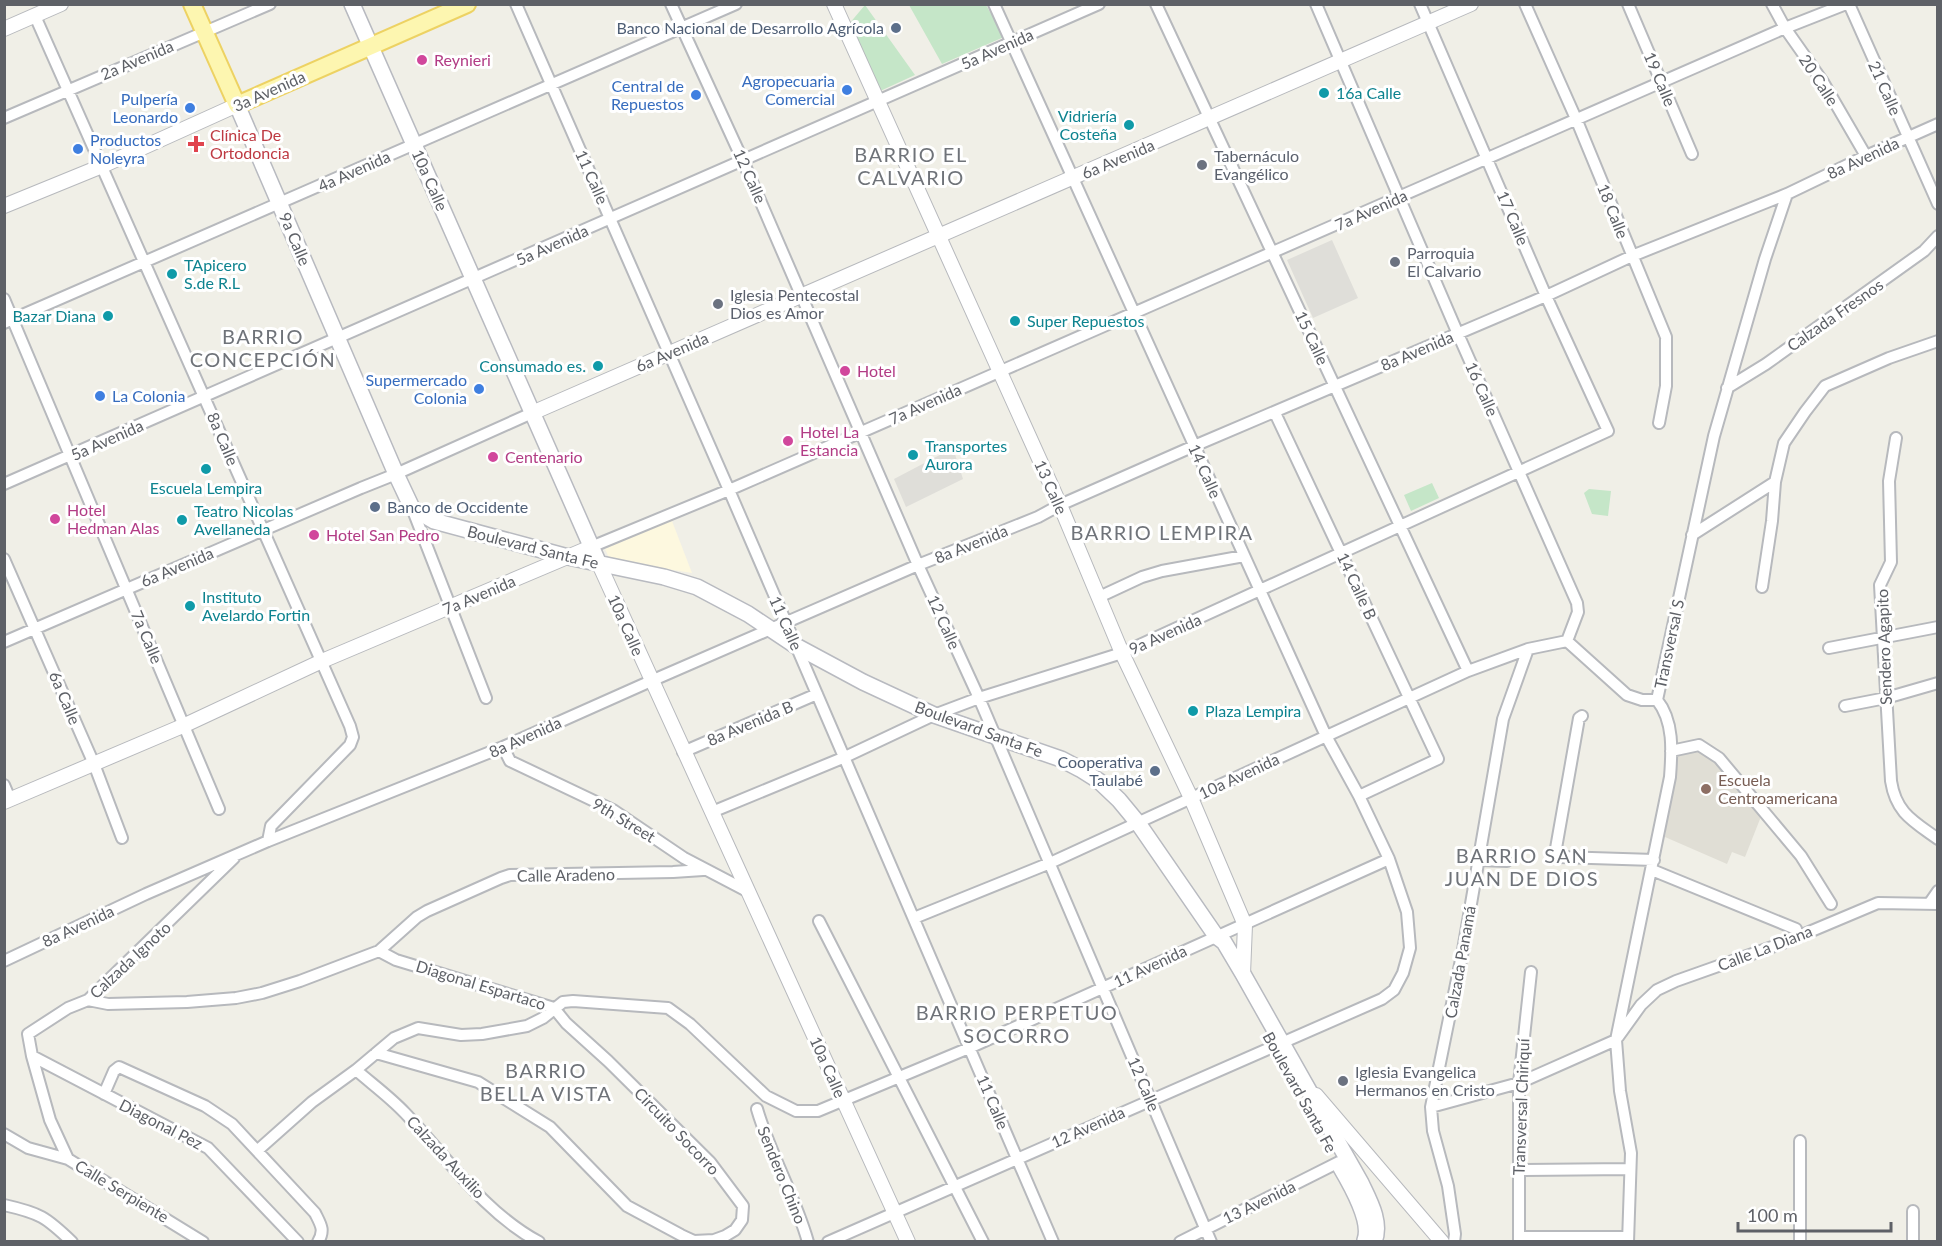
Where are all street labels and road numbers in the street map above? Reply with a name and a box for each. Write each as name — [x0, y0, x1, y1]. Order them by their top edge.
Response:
street label: 5a Avenida — [958, 24, 1036, 73]
street label: 2a Avenida — [98, 36, 176, 83]
street label: 19 Calle — [1641, 49, 1680, 109]
street label: 20 Calle — [1796, 51, 1843, 109]
street label: 21 Calle — [1865, 58, 1906, 118]
street label: 3a Avenida — [230, 66, 308, 115]
street label: 8a Avenida — [1824, 133, 1902, 182]
street label: 6a Avenida — [1079, 135, 1157, 182]
street label: 4a Avenida — [315, 146, 393, 195]
street label: 10a Calle — [409, 146, 452, 213]
street label: 12 Calle — [730, 146, 771, 206]
street label: 11 Calle — [572, 147, 613, 207]
street label: 18 Calle — [1594, 181, 1633, 241]
street label: 7a Avenida — [1332, 185, 1410, 234]
street label: 17 Calle — [1494, 188, 1533, 248]
street label: 9a Calle — [276, 209, 315, 268]
street label: 5a Avenida — [513, 220, 591, 269]
street label: Calzada Fresnos — [1783, 274, 1886, 355]
street label: 15 Calle — [1292, 308, 1333, 368]
street label: 8a Avenida — [1378, 327, 1456, 374]
street label: 6a Avenida — [633, 328, 711, 375]
street label: 16 Calle — [1462, 359, 1503, 419]
street label: 7a Avenida — [886, 379, 964, 428]
street label: 8a Calle — [204, 409, 243, 468]
street label: 5a Avenida — [68, 415, 146, 464]
street label: 14 Calle — [1185, 441, 1226, 501]
street label: 13 Calle — [1031, 457, 1072, 517]
street label: 8a Avenida — [931, 520, 1010, 567]
street label: Boulevard Santa Fe — [465, 521, 601, 572]
street label: 6a Avenida — [138, 543, 216, 590]
street label: 14 Calle B — [1334, 549, 1381, 622]
street label: 7a Avenida — [440, 571, 518, 618]
street label: Sendero Agapito — [1872, 589, 1895, 705]
street label: 10a Calle — [605, 591, 648, 658]
street label: 12 Calle — [924, 592, 965, 652]
street label: 11 Calle — [766, 593, 807, 653]
street label: Transversal S — [1650, 598, 1687, 690]
street label: 7a Calle — [128, 607, 167, 666]
street label: 9a Avenida — [1126, 609, 1204, 658]
street label: 6a Calle — [46, 668, 85, 727]
street label: 8a Avenida B — [704, 696, 796, 749]
street label: Boulevard Santa Fe — [913, 697, 1046, 761]
street label: 8a Avenida — [486, 712, 564, 761]
street label: 10a Avenida — [1196, 749, 1282, 802]
street label: 9th Street — [589, 793, 659, 846]
street label: Calle Aradeno — [517, 864, 615, 885]
street label: 8a Avenida — [39, 901, 117, 950]
street label: Calzada Panamá — [1440, 904, 1479, 1020]
street label: Calzada Ignoto — [85, 917, 174, 1002]
street label: Calle La Diana — [1715, 921, 1815, 974]
street label: 11 Avenida — [1110, 940, 1189, 991]
street label: Diagonal Espartaco — [414, 956, 548, 1013]
street label: Boulevard Santa Fe — [1259, 1028, 1341, 1155]
street label: 10a Calle — [807, 1033, 850, 1100]
street label: Transversal Chiriquí — [1509, 1037, 1532, 1176]
street label: 12 Calle — [1125, 1054, 1164, 1114]
street label: 11 Calle — [974, 1072, 1013, 1132]
street label: Circuito Socorro — [631, 1083, 724, 1178]
street label: Diagonal Pez — [117, 1095, 206, 1153]
street label: 12 Avenida — [1048, 1102, 1128, 1151]
street label: Calzada Auxilio — [403, 1111, 490, 1202]
street label: Sendero Chino — [754, 1123, 811, 1226]
street label: Calle Serpiente — [72, 1155, 173, 1226]
street label: 13 Avenida — [1219, 1176, 1298, 1227]

